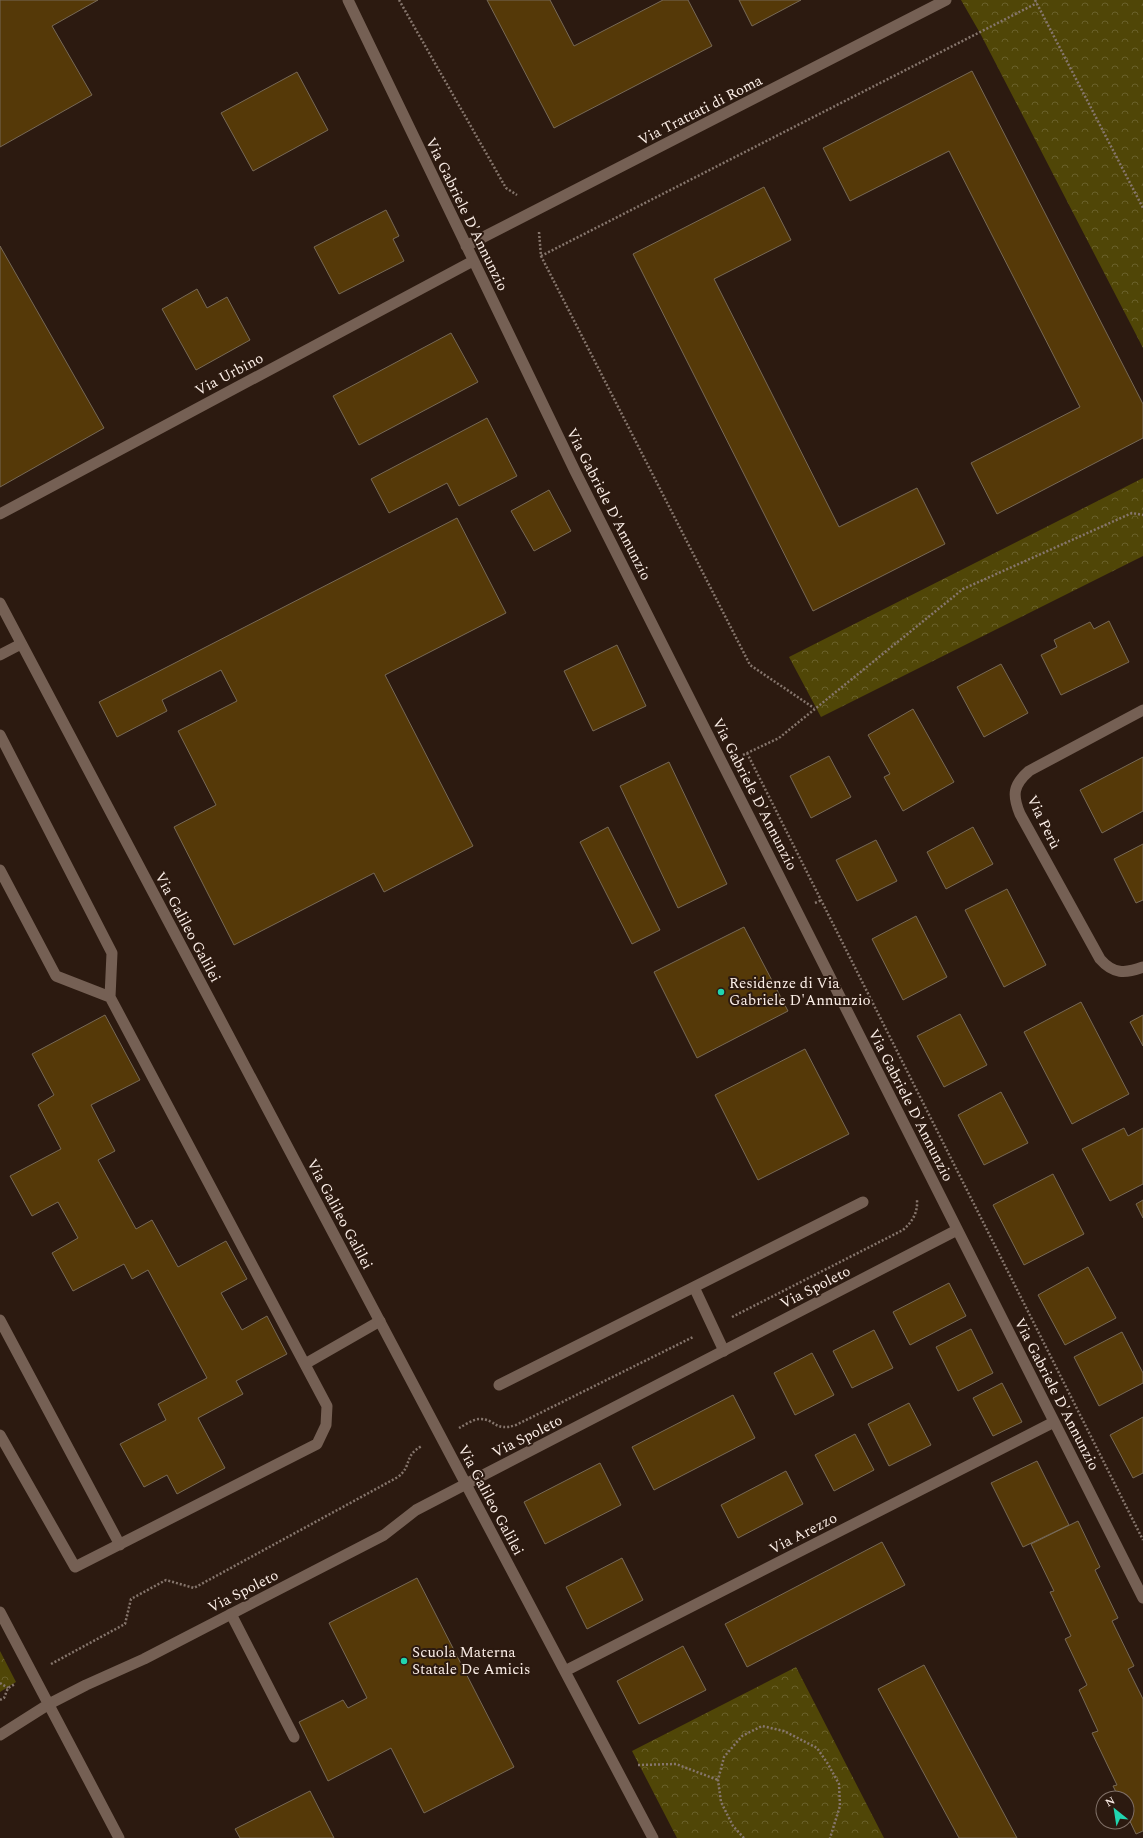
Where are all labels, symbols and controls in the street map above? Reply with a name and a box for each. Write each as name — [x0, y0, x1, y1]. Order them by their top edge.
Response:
street label: Via Trattati di Roma — [634, 69, 767, 152]
street label: Via Gabriele D'Annunzio — [419, 133, 514, 295]
street label: Via Urbino — [191, 347, 268, 402]
street label: Via Gabriele D'Annunzio — [560, 424, 657, 585]
street label: Via Gabriele D'Annunzio — [706, 714, 803, 875]
street label: Via Perù — [1021, 791, 1067, 853]
street label: Via Galileo Galilei — [149, 868, 226, 987]
place label: Residenze di Via Gabriele D'Annunzio — [729, 972, 871, 1012]
marker: Residenze di Via Gabriele D'Annunzio — [716, 987, 726, 997]
street label: Via Gabriele D'Annunzio — [862, 1025, 959, 1186]
street label: Via Galileo Galilei — [301, 1155, 378, 1274]
street label: Via Spoleto — [776, 1260, 855, 1315]
street label: Via Gabriele D'Annunzio — [1008, 1314, 1105, 1475]
street label: Via Spoleto — [488, 1409, 567, 1464]
street label: Via Galileo Galilei — [452, 1441, 529, 1560]
street label: Via Arezzo — [765, 1506, 841, 1560]
street label: Via Spoleto — [204, 1564, 283, 1619]
place label: Scuola Materna Statale De Amicis — [412, 1641, 531, 1681]
marker: Scuola Materna Statale De Amicis — [399, 1656, 409, 1666]
north arrow — [1095, 1790, 1135, 1830]
text: N — [1102, 1792, 1118, 1811]

